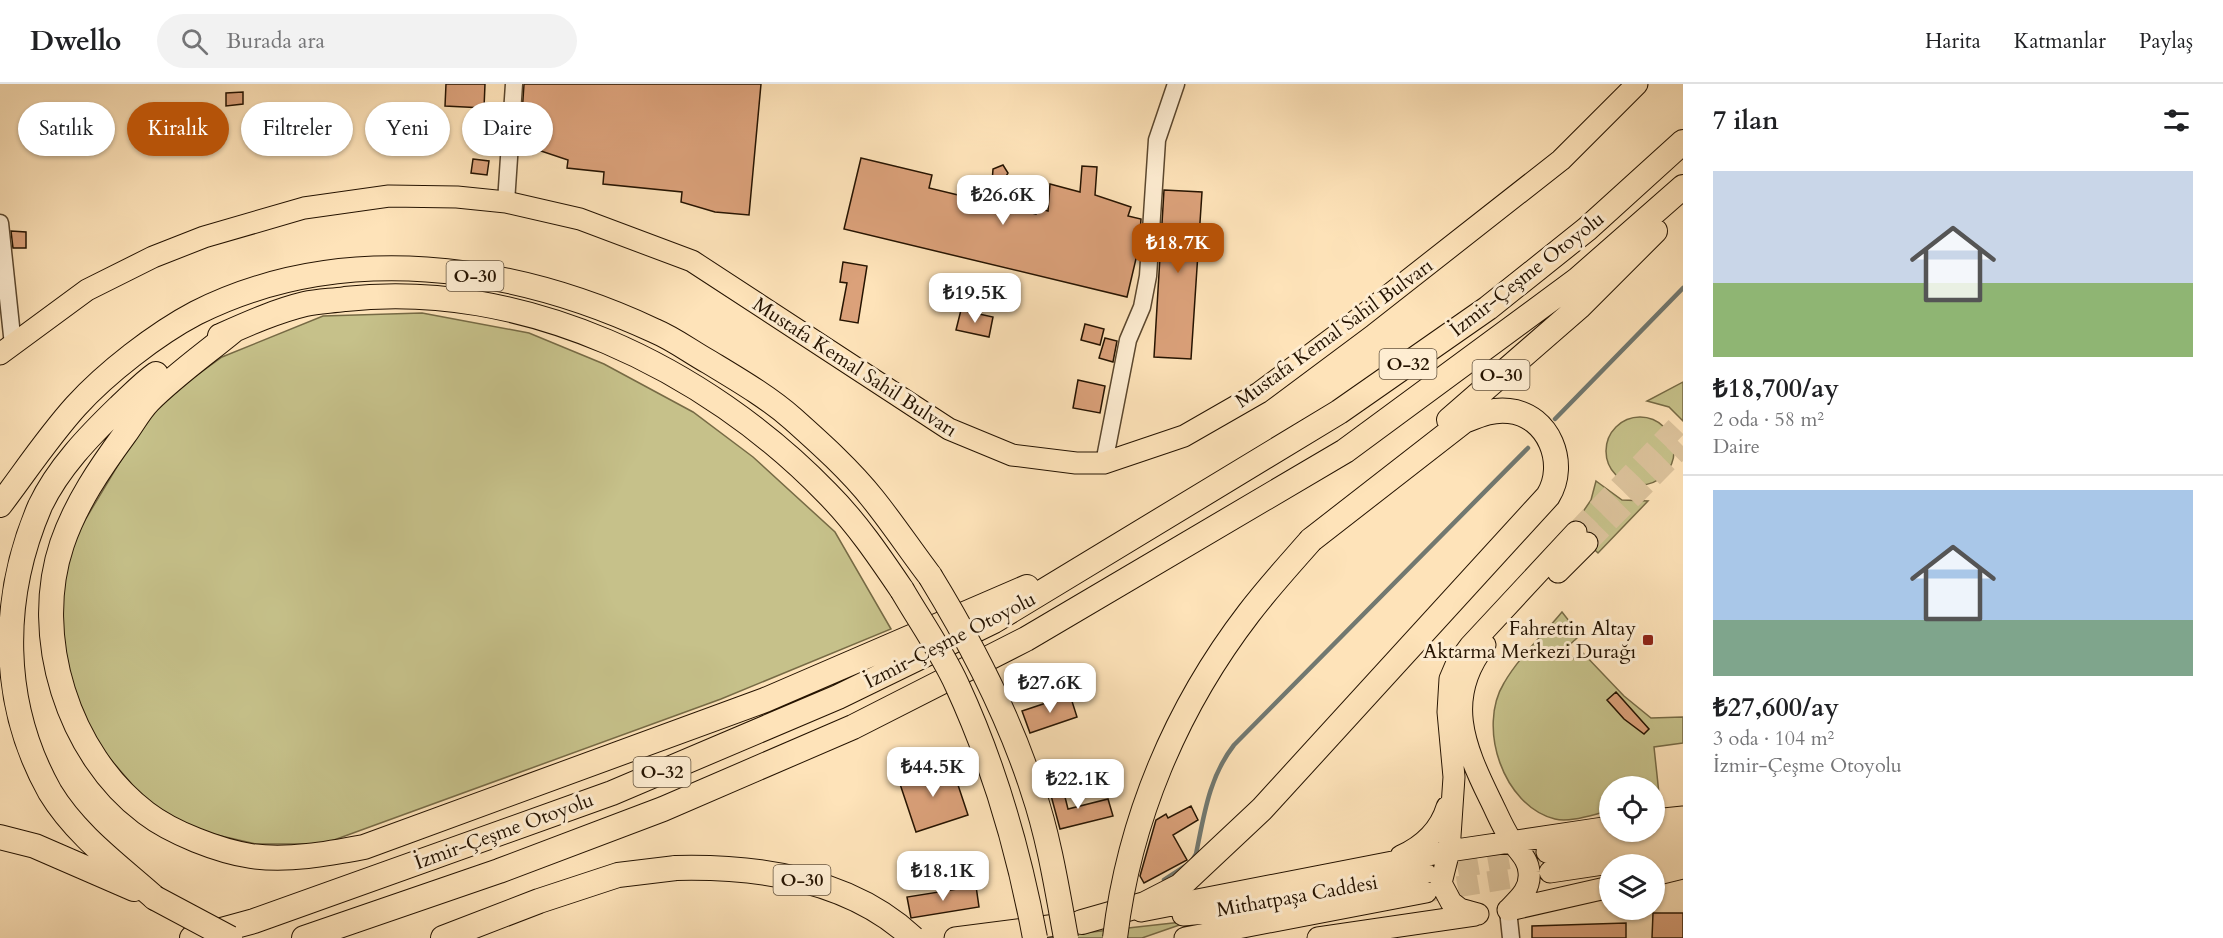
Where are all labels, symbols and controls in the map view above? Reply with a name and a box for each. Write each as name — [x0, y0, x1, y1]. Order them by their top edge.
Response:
search box — [157, 14, 577, 68]
text: Dwello — [30, 22, 121, 60]
icon: search — [178, 25, 211, 58]
text: Burada ara — [226, 26, 325, 56]
text: Harita — [1925, 27, 1981, 56]
text: Katmanlar — [2014, 27, 2106, 56]
text: Paylaş — [2139, 27, 2193, 56]
chip: Satılık — [18, 102, 115, 156]
chip: Kiralık — [127, 102, 229, 156]
chip: Filtreler — [241, 102, 353, 156]
chip: Yeni — [365, 102, 450, 156]
chip: Daire — [462, 102, 553, 156]
text: 7 ilan — [1713, 103, 1779, 138]
icon: filters — [2160, 104, 2193, 137]
pin: ₺26.6K — [954, 175, 1052, 226]
text: ₺26.6K — [971, 181, 1035, 208]
street label: İzmir-Çeşme Otoyolu — [1444, 205, 1610, 343]
icon: home — [1899, 210, 2007, 318]
pin: ₺18.7K — [1129, 223, 1227, 274]
text: ₺18.7K — [1146, 229, 1210, 256]
street label: Mustafa Kemal Sahil Bulvarı — [1230, 252, 1439, 414]
road number: O-30 — [446, 261, 504, 291]
pin: ₺19.5K — [926, 273, 1024, 324]
text: ₺19.5K — [943, 279, 1007, 306]
street label: Mustafa Kemal Sahil Bulvarı — [748, 291, 963, 444]
road number: O-32 — [1380, 349, 1436, 379]
road number: O-30 — [1472, 360, 1530, 390]
text: ₺18,700/ay — [1713, 371, 1839, 406]
text: 2 oda · 58 m² — [1713, 406, 1824, 433]
text: Daire — [1713, 433, 1760, 460]
icon: home — [1899, 529, 2007, 637]
street label: İzmir-Çeşme Otoyolu — [860, 585, 1040, 695]
place label: Fahrettin Altay Aktarma Merkezi Durağı — [1423, 615, 1636, 665]
marker: Fahrettin Altay Aktarma Merkezi Durağı — [1641, 633, 1655, 647]
pin: ₺27.6K — [1001, 663, 1099, 714]
text: ₺27.6K — [1018, 669, 1082, 696]
text: ₺27,600/ay — [1713, 690, 1839, 725]
text: 3 oda · 104 m² — [1713, 725, 1834, 752]
pin: ₺44.5K — [884, 747, 982, 798]
text: İzmir-Çeşme Otoyolu — [1713, 752, 1902, 779]
text: ₺44.5K — [901, 753, 965, 780]
road number: O-32 — [634, 757, 690, 787]
pin: ₺22.1K — [1029, 759, 1127, 810]
text: ₺22.1K — [1046, 765, 1110, 792]
map controls — [1599, 776, 1665, 920]
button: locate — [1599, 776, 1665, 842]
street label: İzmir-Çeşme Otoyolu — [411, 786, 597, 876]
pin: ₺18.1K — [894, 851, 992, 902]
button: layers — [1599, 854, 1665, 920]
text: ₺18.1K — [911, 857, 975, 884]
road number: O-30 — [774, 865, 830, 895]
street label: Mithatpaşa Caddesi — [1214, 868, 1380, 923]

